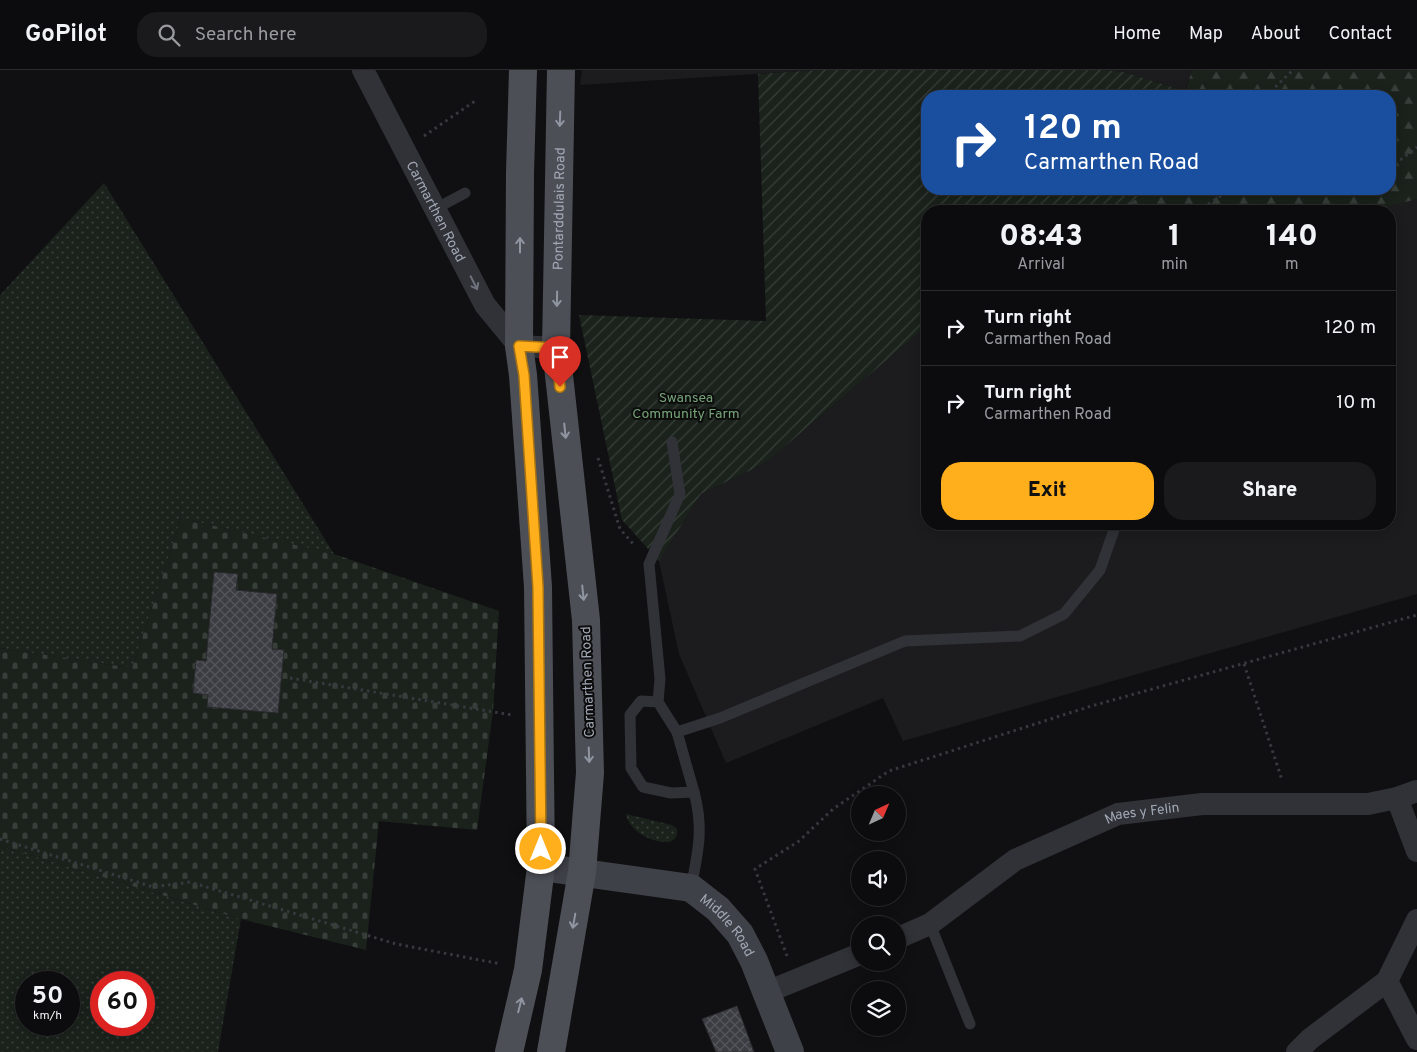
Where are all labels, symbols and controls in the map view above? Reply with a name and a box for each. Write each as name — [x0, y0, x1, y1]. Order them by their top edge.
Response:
search box — [137, 12, 487, 57]
text: GoPilot — [25, 20, 107, 50]
icon: search — [155, 21, 183, 49]
text: Search here — [195, 23, 296, 47]
text: Home — [1113, 23, 1161, 46]
text: Map — [1189, 23, 1223, 46]
text: About — [1251, 23, 1300, 46]
text: Contact — [1328, 23, 1392, 46]
text: 120 m — [1024, 107, 1122, 151]
one-way arrow — [555, 110, 564, 126]
icon: right — [941, 110, 1006, 175]
street label: Pontarddulais Road — [550, 147, 570, 270]
text: Carmarthen Road — [1024, 150, 1199, 177]
street label: Carmarthen Road — [402, 158, 468, 265]
text: 08:43 — [999, 219, 1083, 256]
text: 1 — [1168, 219, 1181, 256]
text: 140 — [1266, 219, 1318, 256]
one-way arrow — [515, 237, 525, 254]
text: Arrival — [1017, 255, 1065, 275]
text: min — [1161, 255, 1188, 275]
text: m — [1285, 255, 1299, 275]
one-way arrow — [469, 276, 479, 291]
one-way arrow — [552, 290, 562, 306]
text: Turn right — [984, 306, 1072, 330]
icon: right — [941, 314, 969, 342]
text: 120 m — [1325, 316, 1376, 340]
text: Carmarthen Road — [984, 330, 1111, 350]
pin — [539, 336, 581, 387]
icon: arrive — [546, 343, 574, 371]
text: Turn right — [984, 381, 1072, 405]
icon: right — [941, 389, 969, 417]
park label: Swansea Community Farm — [632, 390, 740, 423]
text: 10 m — [1336, 391, 1376, 415]
text: Carmarthen Road — [984, 405, 1111, 425]
one-way arrow — [560, 423, 570, 439]
button: Exit — [941, 462, 1154, 520]
button: Share — [1164, 462, 1376, 520]
one-way arrow — [578, 584, 588, 600]
street label: Carmarthen Road — [578, 626, 599, 738]
one-way arrow — [585, 747, 594, 763]
north arrow — [851, 786, 906, 841]
map controls — [851, 786, 906, 1036]
street label: Maes y Felin — [1102, 800, 1181, 829]
position arrow — [514, 822, 566, 874]
button: sound — [851, 851, 906, 906]
street label: Middle Road — [696, 891, 757, 960]
one-way arrow — [568, 912, 578, 928]
button: search — [851, 916, 906, 971]
speed limit sign: 60 — [90, 971, 155, 1036]
text: 50 — [32, 981, 63, 1013]
button: layers — [851, 981, 906, 1036]
one-way arrow — [516, 997, 525, 1013]
text: km/h — [33, 1008, 62, 1024]

